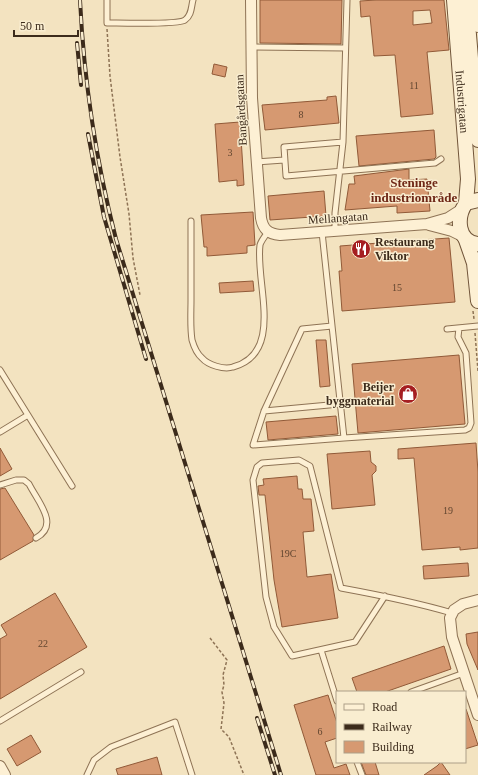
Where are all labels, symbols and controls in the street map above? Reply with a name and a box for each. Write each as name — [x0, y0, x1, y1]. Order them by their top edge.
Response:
scale bar — [14, 12, 78, 38]
text: 50 m — [20, 19, 45, 33]
street label: Industrigatan — [453, 70, 471, 134]
street label: Bangårdsgatan — [232, 74, 250, 146]
house number: 11 — [409, 80, 419, 91]
house number: 8 — [299, 109, 304, 120]
house number: 3 — [228, 147, 233, 158]
district label: Steninge industriområde — [371, 175, 458, 205]
street label: Mellangatan — [308, 209, 368, 227]
place label: Restaurang Viktor — [375, 235, 434, 263]
restaurant icon: Restaurang Viktor — [350, 238, 372, 260]
house number: 15 — [392, 282, 402, 293]
place label: Beijer byggmaterial — [326, 380, 395, 408]
shop icon: Beijer byggmaterial — [397, 383, 419, 405]
house number: 19 — [443, 505, 453, 516]
house number: 19C — [280, 548, 297, 559]
house number: 22 — [38, 638, 48, 649]
legend — [336, 691, 466, 763]
text: Road — [372, 700, 397, 714]
text: Railway — [372, 720, 412, 734]
house number: 6 — [318, 726, 323, 737]
text: Building — [372, 740, 414, 754]

